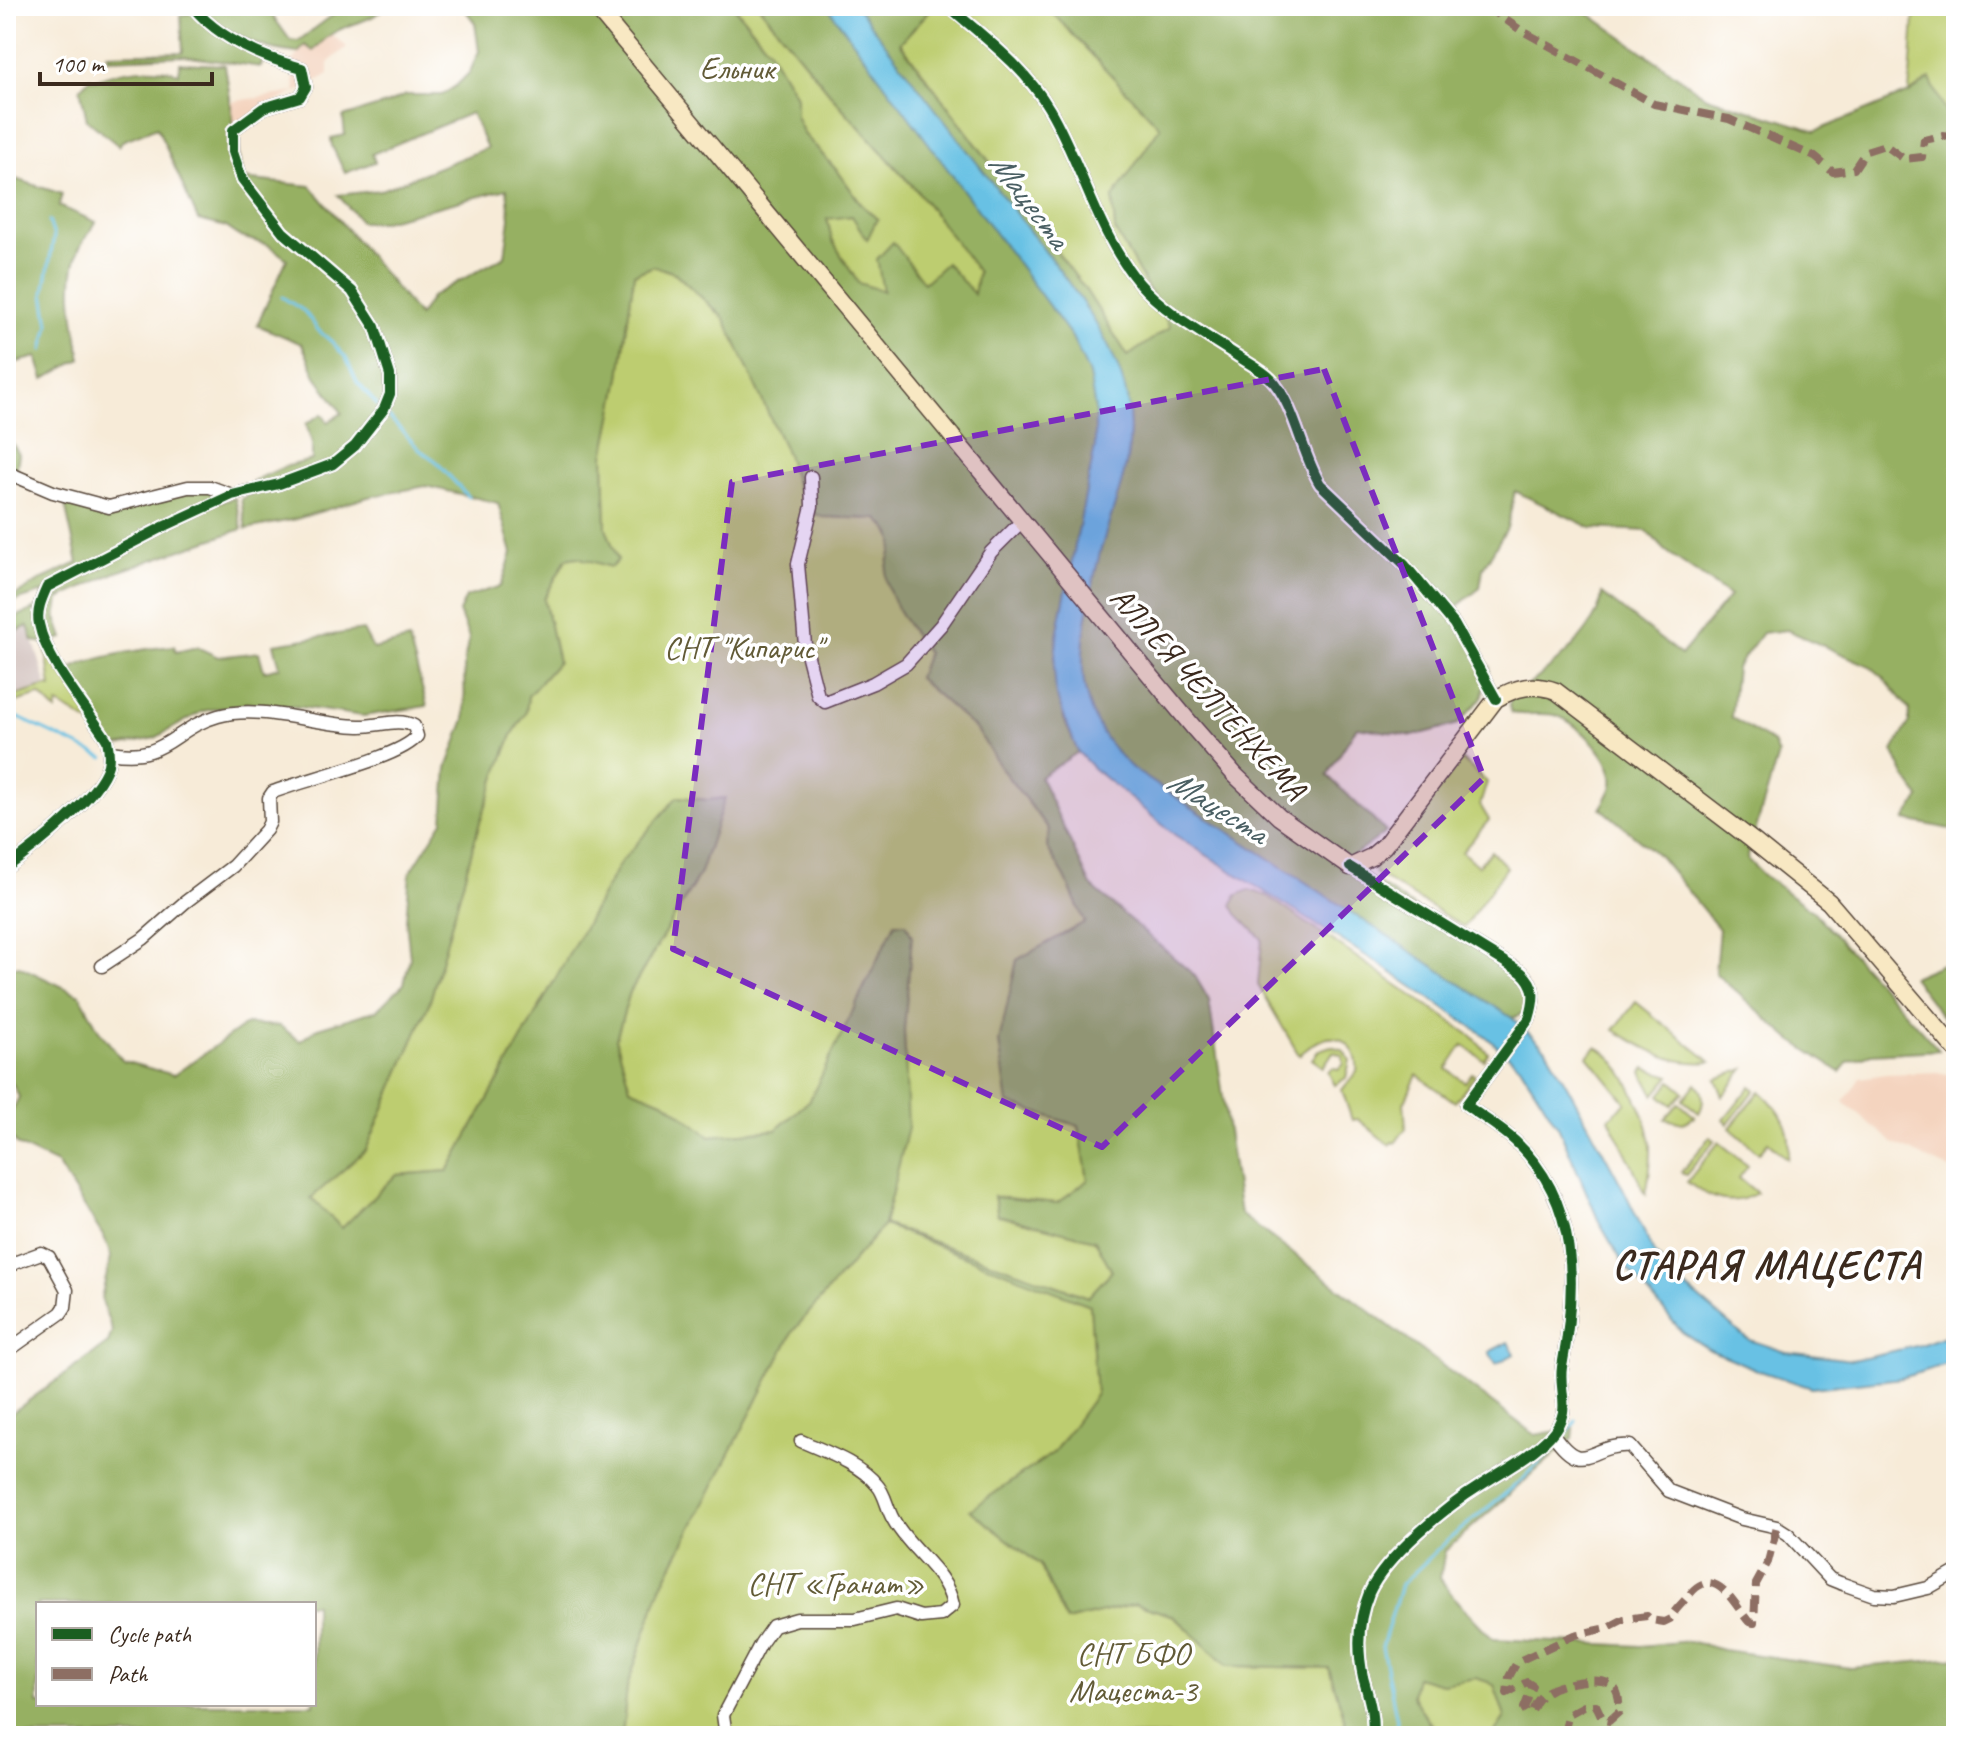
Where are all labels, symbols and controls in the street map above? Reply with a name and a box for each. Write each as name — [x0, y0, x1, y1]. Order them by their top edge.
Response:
scale bar — [40, 36, 212, 86]
park label: Ельник — [700, 48, 777, 89]
text: 100 m — [52, 49, 106, 79]
water label: Мацеста — [980, 143, 1083, 260]
street label: АЛЛЕЯ ЧЕЛТЕНХЕМА — [1101, 578, 1316, 810]
park label: СНТ "Кипарис" — [664, 627, 828, 668]
water label: Мацеста — [1160, 759, 1279, 855]
district label: СТАРАЯ МАЦЕСТА — [1613, 1240, 1922, 1290]
park label: СНТ «Гранат» — [747, 1563, 925, 1604]
legend — [36, 1602, 316, 1706]
text: Cycle path — [108, 1619, 192, 1649]
park label: СНТ БФО Мацеста-3 — [1069, 1633, 1200, 1711]
text: Path — [108, 1659, 149, 1689]

